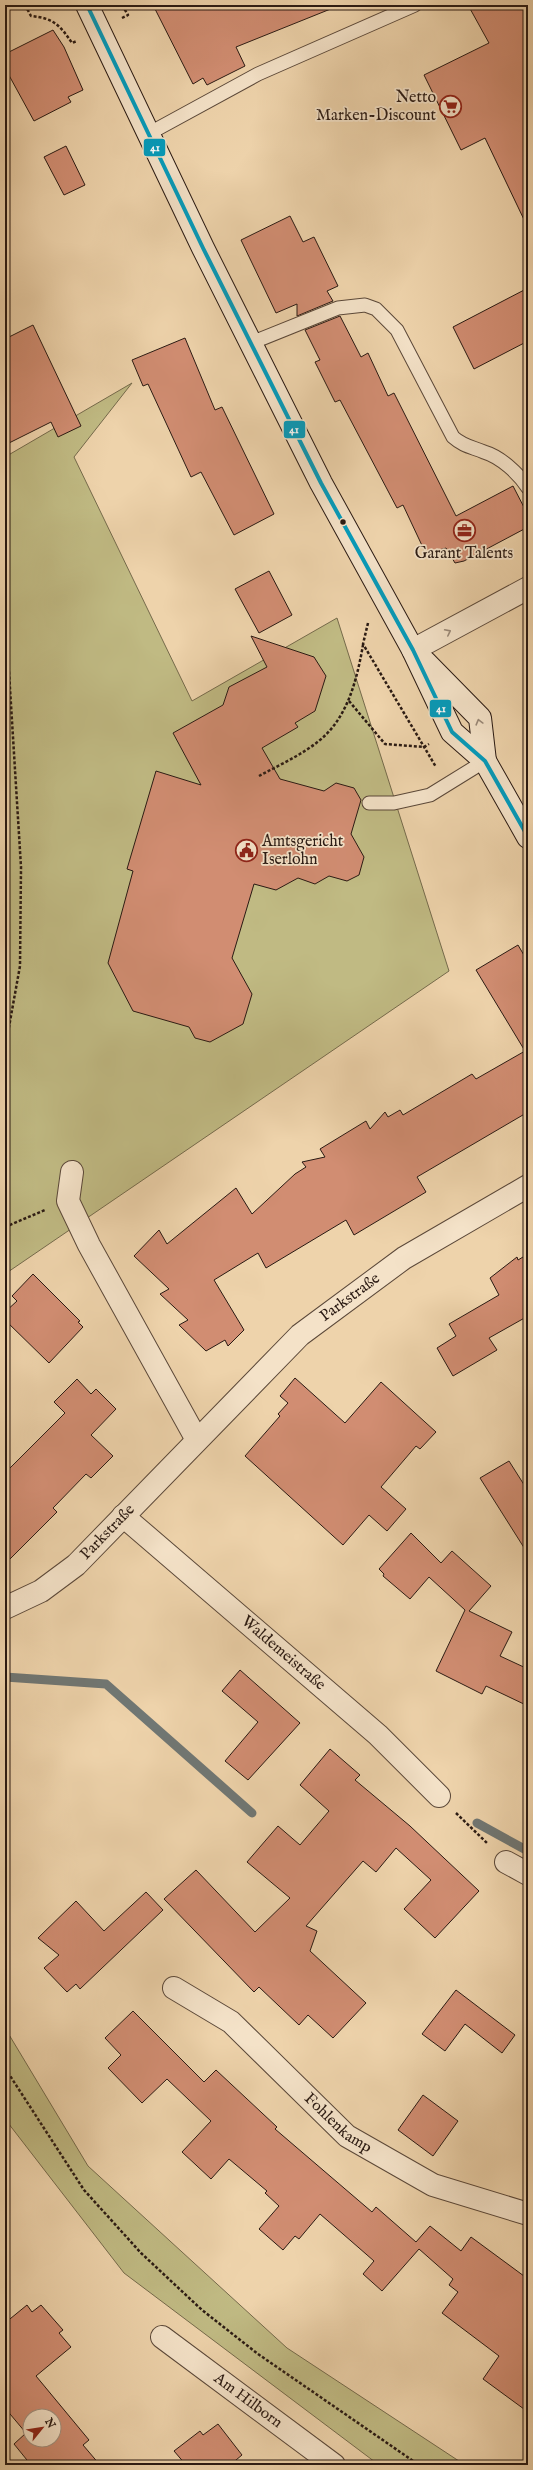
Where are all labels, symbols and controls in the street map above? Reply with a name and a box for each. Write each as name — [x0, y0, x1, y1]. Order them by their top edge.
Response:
place label: Netto Marken-Discount — [316, 88, 437, 126]
supermarket icon: Netto Marken-Discount — [438, 94, 464, 120]
line badge: 41 — [143, 138, 166, 157]
text: 41 — [149, 141, 160, 155]
line badge: 41 — [283, 420, 306, 439]
text: 41 — [288, 423, 299, 437]
unlabelled marker — [338, 517, 348, 527]
office icon: Garant Talents — [451, 518, 477, 544]
place label: Garant Talents — [415, 544, 514, 564]
one-way arrow — [443, 629, 451, 636]
line badge: 41 — [429, 699, 452, 718]
text: 41 — [435, 702, 446, 716]
one-way arrow — [475, 719, 484, 726]
place label: Amtsgericht Iserlohn — [261, 832, 344, 870]
public building icon: Amtsgericht Iserlohn — [233, 838, 259, 864]
street label: Parkstraße — [316, 1269, 384, 1327]
street label: Parkstraße — [76, 1500, 139, 1564]
street label: Waldemeistraße — [237, 1612, 329, 1695]
street label: Fohlenkamp — [299, 2089, 376, 2158]
street label: Am Hilborn — [209, 2368, 287, 2433]
north arrow — [22, 2408, 62, 2448]
text: N — [41, 2415, 58, 2432]

